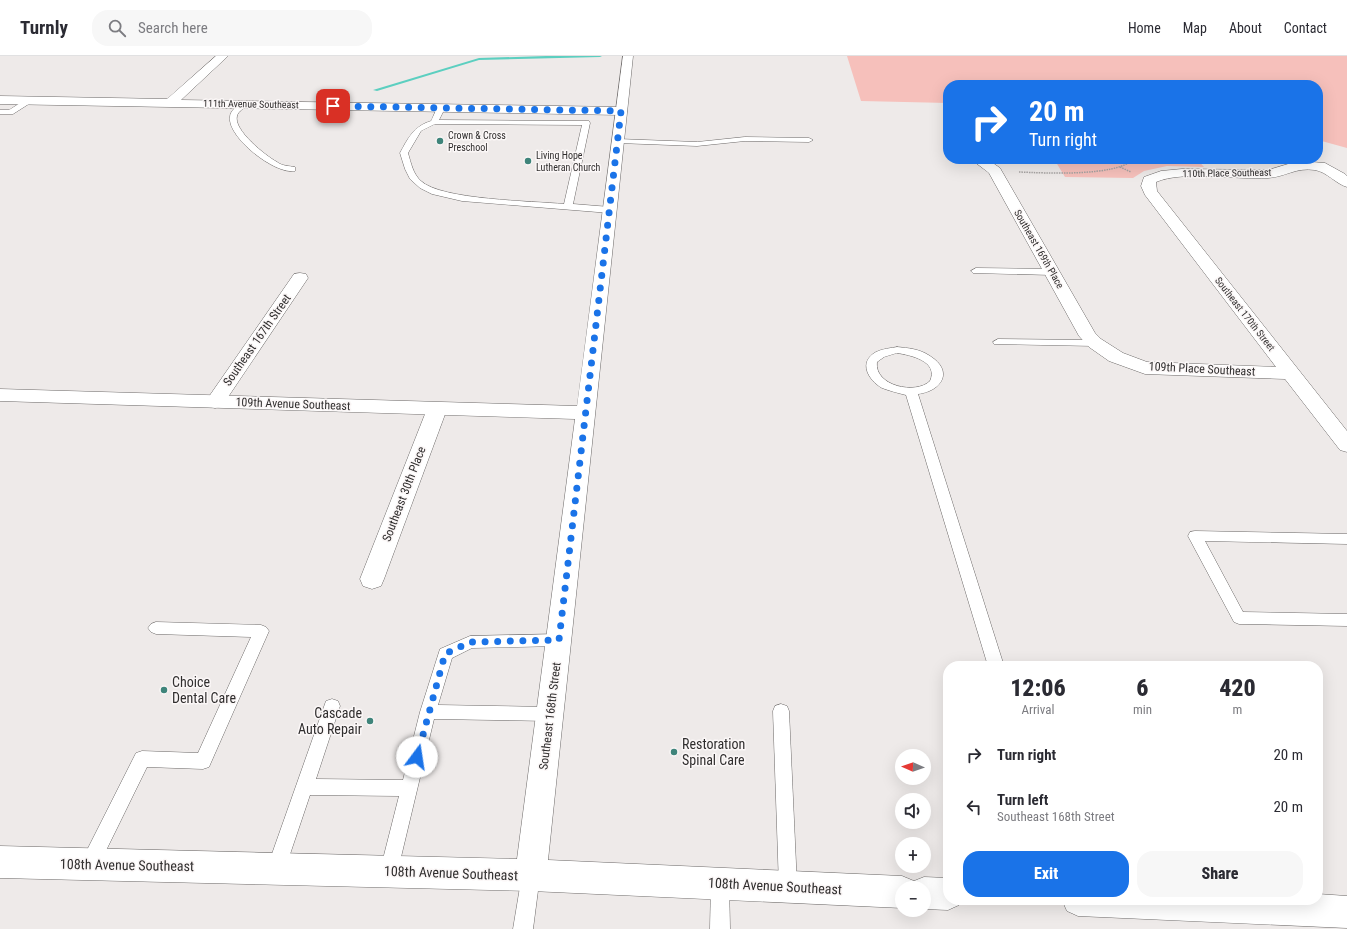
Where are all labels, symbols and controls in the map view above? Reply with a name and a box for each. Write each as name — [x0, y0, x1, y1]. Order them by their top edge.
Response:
search box — [92, 10, 372, 46]
text: Turnly — [20, 16, 68, 39]
icon: search — [106, 17, 128, 39]
text: Search here — [138, 19, 208, 37]
text: Home — [1128, 20, 1161, 36]
text: Map — [1183, 20, 1207, 36]
text: About — [1229, 20, 1262, 36]
text: Contact — [1284, 20, 1327, 36]
pin — [316, 89, 350, 123]
icon: arrive — [322, 95, 344, 117]
text: 20 m — [1029, 95, 1085, 128]
icon: right — [963, 96, 1015, 148]
street label: 111th Avenue Southeast — [203, 98, 299, 110]
text: Turn right — [1029, 129, 1097, 150]
place label: Crown & Cross Preschool — [448, 130, 506, 153]
marker: Crown & Cross Preschool — [435, 136, 445, 146]
place label: Living Hope Lutheran Church — [536, 150, 601, 173]
marker: Living Hope Lutheran Church — [523, 156, 533, 166]
street label: 110th Place Southeast — [1182, 167, 1272, 179]
street label: Southeast 169th Place — [1012, 208, 1066, 291]
street label: Southeast 170th Street — [1213, 275, 1277, 353]
street label: Southeast 167th Street — [220, 291, 294, 388]
street label: 109th Place Southeast — [1148, 359, 1256, 379]
street label: 109th Avenue Southeast — [235, 395, 351, 413]
street label: Southeast 30th Place — [379, 444, 429, 544]
street label: Southeast 168th Street — [536, 661, 564, 771]
place label: Choice Dental Care — [172, 674, 236, 706]
text: 12:06 — [1010, 674, 1066, 702]
text: 6 — [1136, 674, 1149, 702]
text: 420 — [1219, 674, 1256, 702]
marker: Choice Dental Care — [159, 685, 169, 695]
text: Arrival — [1021, 702, 1055, 717]
text: min — [1133, 702, 1152, 717]
text: m — [1233, 702, 1242, 717]
place label: Cascade Auto Repair — [298, 705, 362, 737]
marker: Cascade Auto Repair — [365, 716, 375, 726]
position arrow — [396, 736, 438, 778]
place label: Restoration Spinal Care — [682, 736, 745, 768]
icon: right — [963, 744, 985, 766]
text: Turn right — [997, 746, 1056, 764]
text: 20 m — [1273, 746, 1303, 764]
marker: Restoration Spinal Care — [669, 747, 679, 757]
north arrow — [895, 749, 931, 785]
map controls — [895, 749, 931, 917]
text: Turn left — [997, 791, 1048, 809]
button: sound — [895, 793, 931, 829]
icon: left — [963, 796, 985, 818]
text: 20 m — [1273, 798, 1303, 816]
text: Southeast 168th Street — [997, 809, 1115, 824]
button: + — [895, 837, 931, 873]
button: Exit — [963, 851, 1129, 897]
button: Share — [1137, 851, 1303, 897]
street label: 108th Avenue Southeast — [60, 856, 194, 874]
street label: 108th Avenue Southeast — [384, 863, 518, 883]
street label: 108th Avenue Southeast — [708, 875, 842, 897]
button: − — [895, 881, 931, 917]

